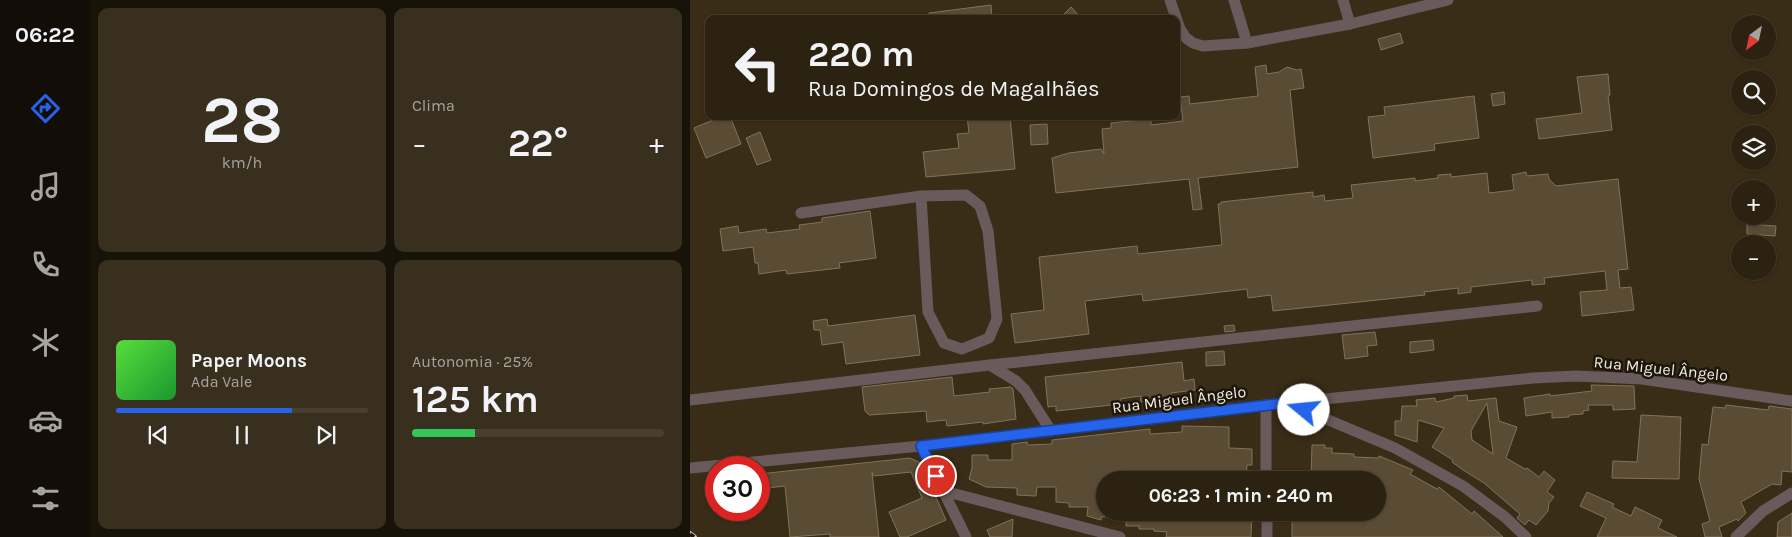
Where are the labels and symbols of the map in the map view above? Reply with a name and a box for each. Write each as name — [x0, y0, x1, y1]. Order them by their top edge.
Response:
north arrow — [1731, 15, 1776, 60]
street label: Rua Miguel Ângelo — [1593, 352, 1729, 385]
street label: Rua Miguel Ângelo — [1111, 382, 1247, 417]
position arrow — [1277, 383, 1329, 435]
pin — [915, 455, 957, 497]
speed limit sign: 30 — [705, 456, 770, 521]

